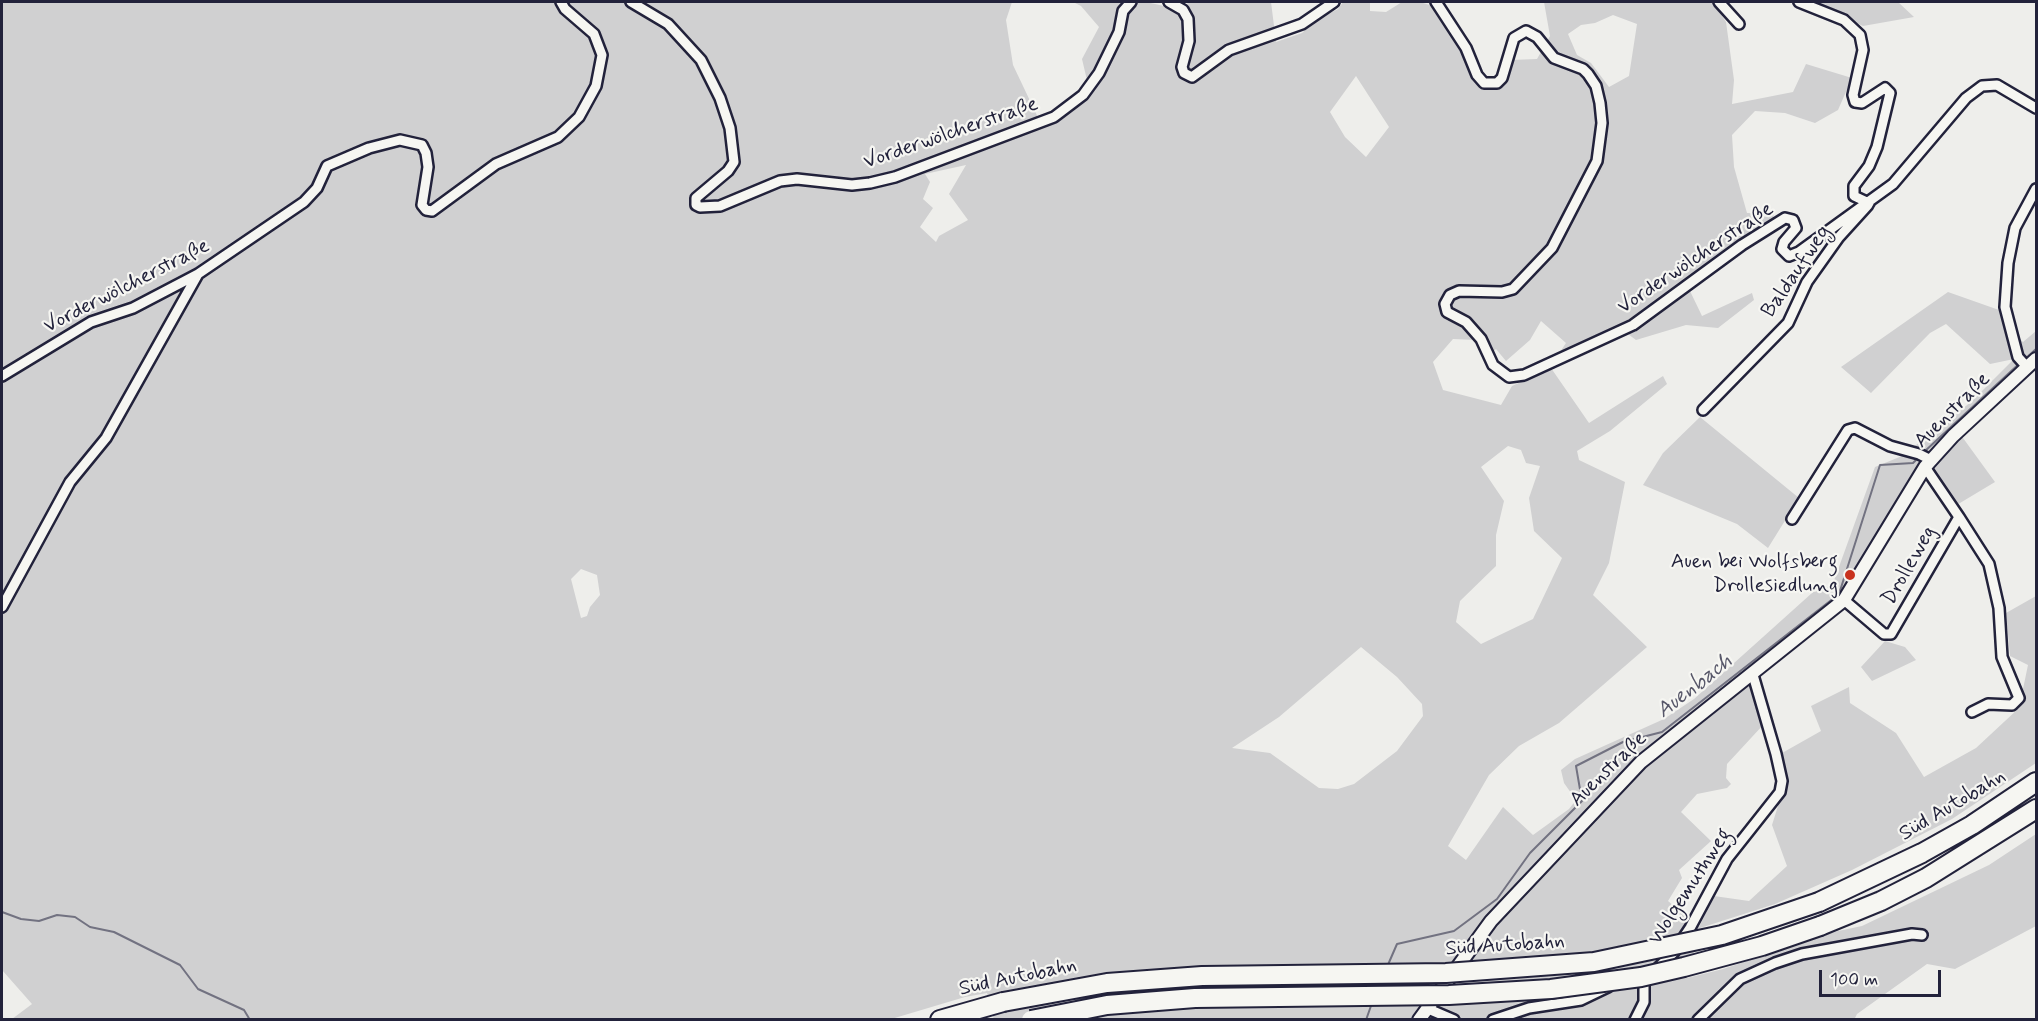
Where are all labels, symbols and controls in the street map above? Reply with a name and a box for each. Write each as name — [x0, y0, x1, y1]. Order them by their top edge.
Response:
street label: Vorderwölcherstraße — [860, 92, 1042, 176]
street label: Vorderwölcherstraße — [1613, 197, 1779, 321]
street label: Baldaufweg — [1757, 221, 1837, 323]
street label: Vorderwölcherstraße — [40, 234, 214, 340]
street label: Auenstraße — [1910, 368, 1996, 454]
street label: Drolleweg — [1877, 522, 1943, 610]
place label: Auen bei Wolfsberg Drollesiedlung — [1671, 550, 1838, 600]
marker: Auen bei Wolfsberg Drollesiedlung — [1843, 568, 1857, 582]
water label: Auenbach — [1652, 649, 1738, 725]
street label: Auenstraße — [1565, 727, 1653, 813]
street label: Süd Autobahn — [1895, 764, 2011, 848]
street label: Wolgemuthweg — [1644, 824, 1738, 950]
street label: Süd Autobahn — [1444, 929, 1566, 963]
street label: Süd Autobahn — [957, 953, 1079, 1003]
scale bar — [1822, 958, 1944, 996]
text: 100 m — [1830, 968, 1878, 992]

